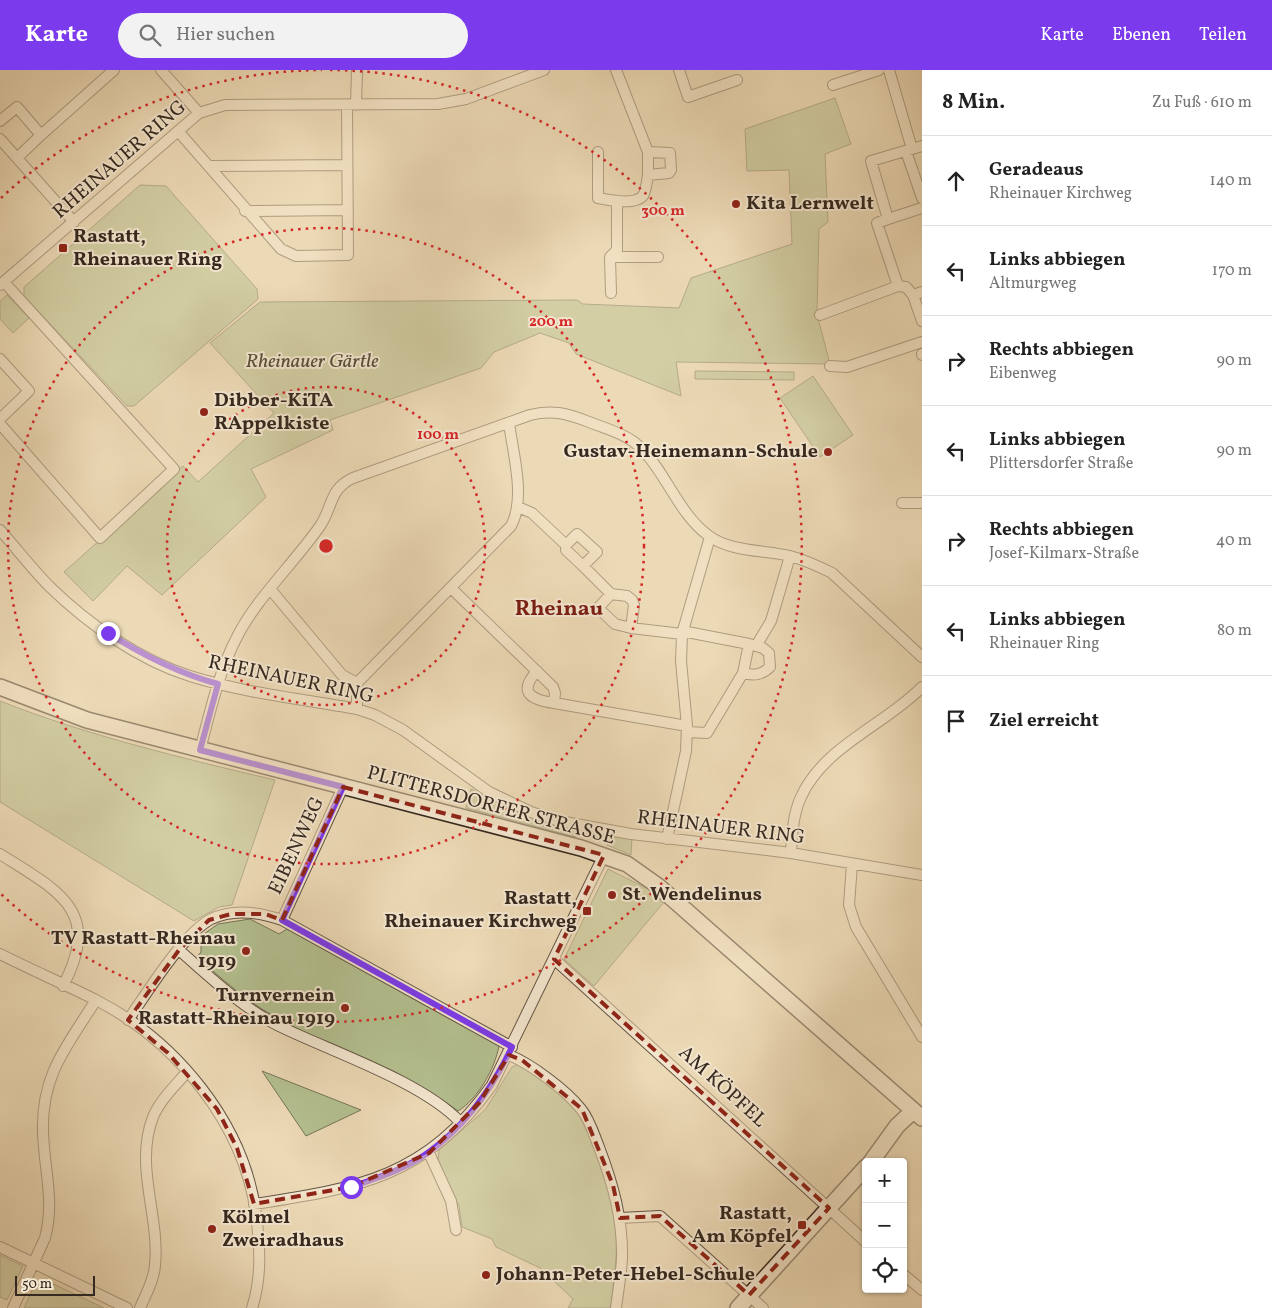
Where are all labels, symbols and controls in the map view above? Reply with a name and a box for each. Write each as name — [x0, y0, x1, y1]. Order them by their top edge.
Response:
search box — [118, 13, 468, 58]
text: Karte — [25, 18, 88, 52]
icon: search — [136, 21, 164, 49]
text: Hier suchen — [176, 22, 275, 48]
text: Karte — [1040, 23, 1084, 48]
text: Ebenen — [1112, 23, 1171, 48]
text: Teilen — [1199, 23, 1247, 48]
text: 8 Min. — [942, 88, 1005, 117]
text: Zu Fuß · 610 m — [1152, 92, 1252, 114]
street label: RHEINAUER RING — [47, 94, 193, 226]
text: Geradeaus — [989, 157, 1084, 183]
icon: ahead — [942, 167, 970, 195]
text: 140 m — [1210, 170, 1252, 192]
text: Rheinauer Kirchweg — [989, 183, 1132, 205]
place label: Kita Lernwelt — [746, 190, 874, 218]
marker: Kita Lernwelt — [730, 198, 742, 210]
text: 300 m — [641, 201, 685, 222]
place label: Rastatt, Rheinauer Ring — [73, 223, 222, 274]
marker: Rastatt, Rheinauer Ring — [57, 242, 69, 254]
text: Links abbiegen — [989, 247, 1126, 273]
icon: left — [942, 257, 970, 285]
text: 170 m — [1212, 260, 1252, 282]
text: Altmurgweg — [989, 273, 1077, 295]
text: 200 m — [529, 312, 573, 333]
text: Rechts abbiegen — [989, 337, 1134, 363]
icon: right — [942, 347, 970, 375]
park label: Rheinauer Gärtle — [246, 348, 379, 376]
text: 90 m — [1216, 350, 1252, 372]
text: Eibenweg — [989, 363, 1057, 385]
place label: Dibber-KiTA RAppelkiste — [214, 387, 333, 438]
marker: Dibber-KiTA RAppelkiste — [198, 406, 210, 418]
text: 100 m — [417, 425, 460, 446]
text: Links abbiegen — [989, 427, 1126, 453]
icon: left — [942, 437, 970, 465]
place label: Gustav-Heinemann-Schule — [563, 438, 818, 466]
text: 90 m — [1216, 440, 1252, 462]
marker: Gustav-Heinemann-Schule — [822, 446, 834, 458]
text: Plittersdorfer Straße — [989, 453, 1133, 475]
text: Rechts abbiegen — [989, 517, 1134, 543]
icon: right — [942, 527, 970, 555]
text: 40 m — [1216, 530, 1252, 552]
centre of rings — [317, 537, 335, 555]
text: Josef-Kilmarx-Straße — [989, 543, 1139, 565]
district label: Rheinau — [515, 594, 603, 625]
text: Links abbiegen — [989, 607, 1126, 633]
icon: left — [942, 617, 970, 645]
text: 80 m — [1217, 620, 1252, 642]
route end — [97, 622, 120, 645]
text: Rheinauer Ring — [989, 633, 1099, 655]
street label: RHEINAUER RING — [205, 649, 377, 711]
icon: arrive — [942, 707, 970, 735]
text: Ziel erreicht — [989, 708, 1099, 734]
street label: PLITTERSDORFER STRASSE — [364, 759, 618, 853]
street label: EIBENWEG — [262, 792, 332, 900]
street label: RHEINAUER RING — [635, 804, 807, 852]
place label: St. Wendelinus — [622, 881, 762, 909]
place label: Rastatt, Rheinauer Kirchweg — [384, 885, 577, 936]
marker: St. Wendelinus — [606, 889, 618, 901]
marker: Rastatt, Rheinauer Kirchweg — [581, 905, 593, 917]
place label: TV Rastatt-Rheinau 1919 — [51, 925, 236, 976]
marker: TV Rastatt-Rheinau 1919 — [240, 945, 252, 957]
place label: Turnvernein Rastatt-Rheinau 1919 — [138, 982, 335, 1033]
marker: Turnvernein Rastatt-Rheinau 1919 — [339, 1002, 351, 1014]
street label: AM KÖPFEL — [672, 1040, 772, 1134]
map controls — [862, 1158, 907, 1293]
button: + — [862, 1158, 907, 1203]
route start — [340, 1176, 363, 1199]
place label: Rastatt, Am Köpfel — [692, 1200, 792, 1251]
button: − — [862, 1203, 907, 1248]
place label: Kölmel Zweiradhaus — [222, 1204, 344, 1255]
marker: Rastatt, Am Köpfel — [796, 1219, 808, 1231]
marker: Kölmel Zweiradhaus — [206, 1223, 218, 1235]
button: locate — [862, 1248, 907, 1293]
place label: Johann-Peter-Hebel-Schule — [495, 1261, 755, 1289]
marker: Johann-Peter-Hebel-Schule — [480, 1269, 492, 1281]
scale bar — [15, 1273, 95, 1296]
text: 50 m — [22, 1275, 52, 1294]

